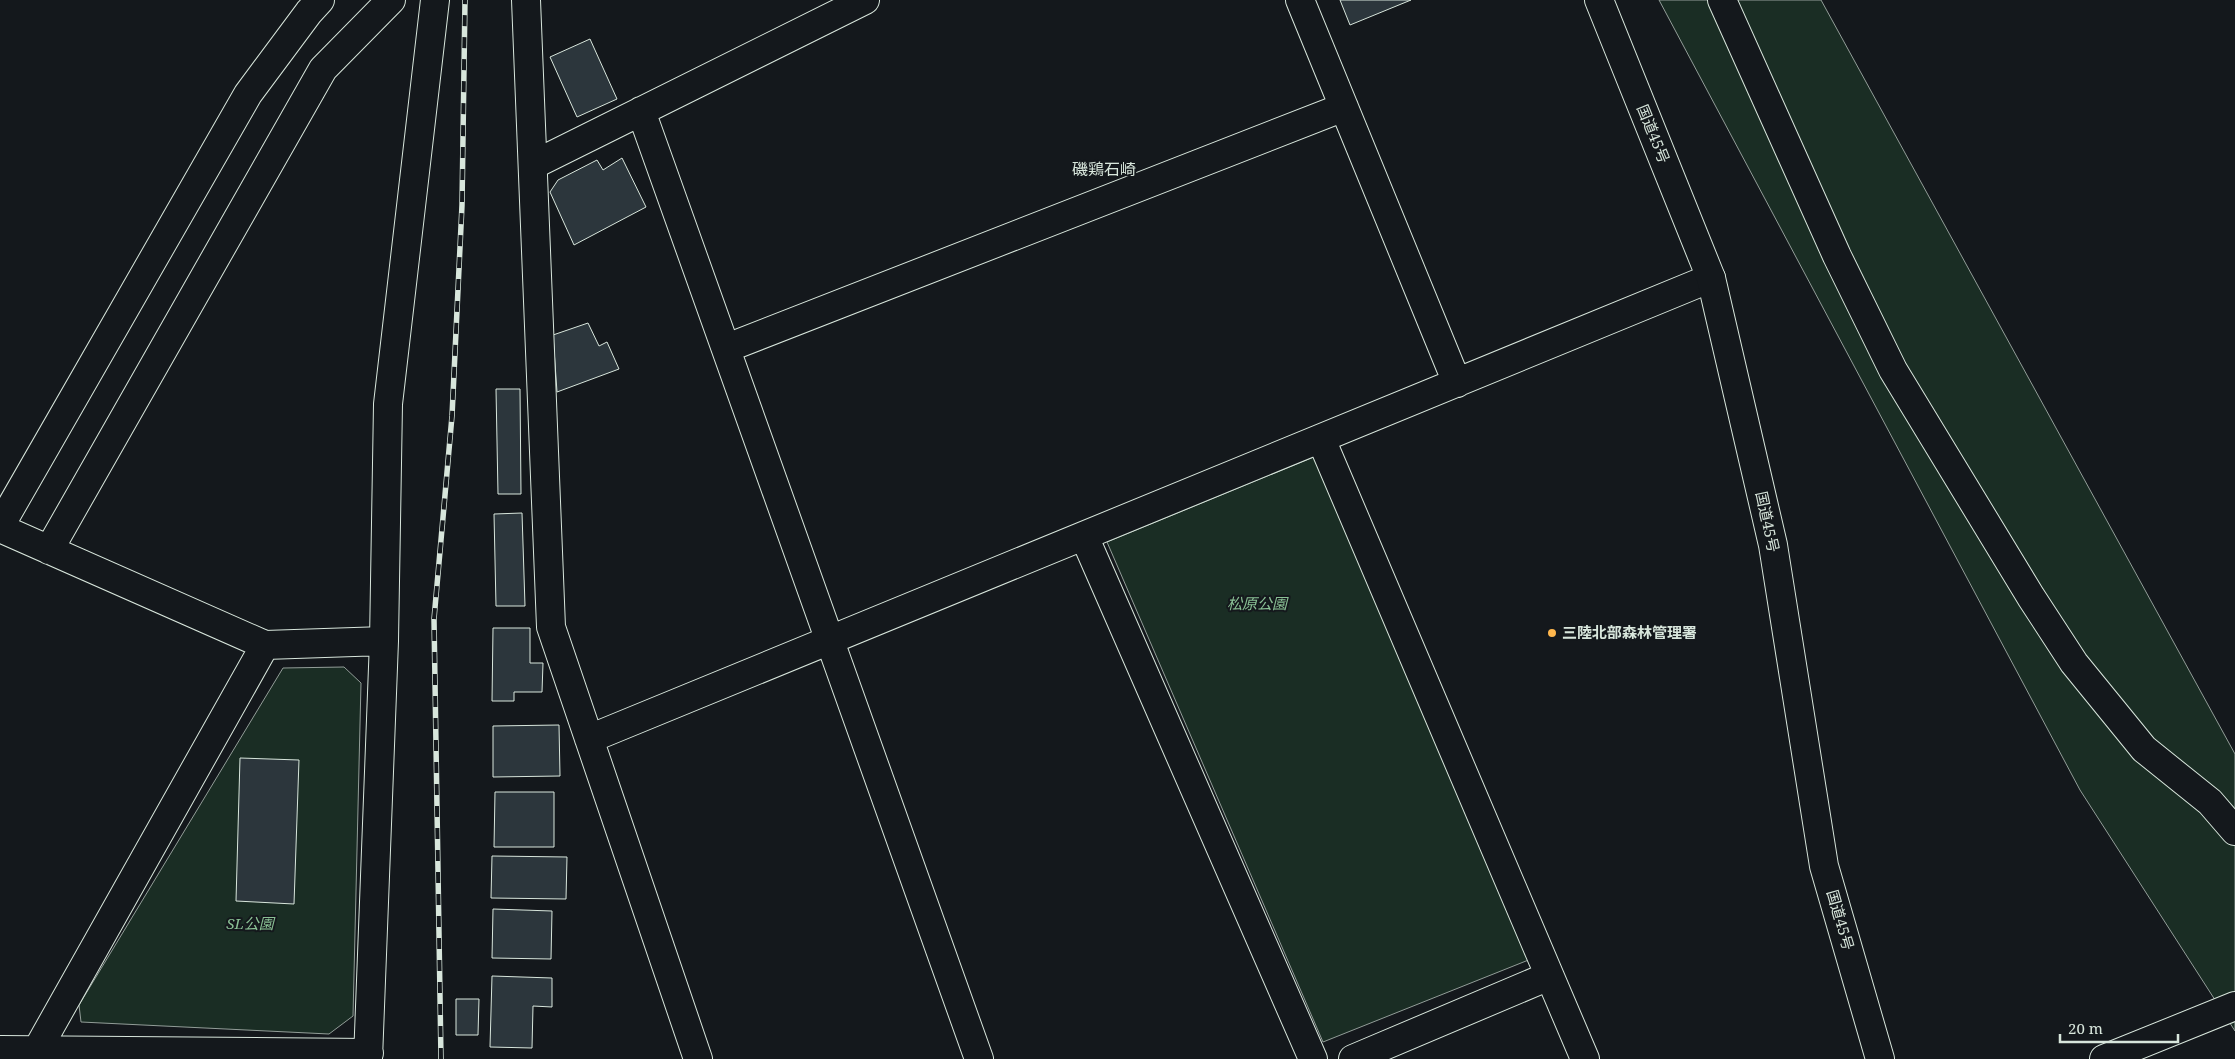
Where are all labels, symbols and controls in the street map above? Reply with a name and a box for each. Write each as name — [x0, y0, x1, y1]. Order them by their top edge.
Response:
street label: 国道45号 — [1633, 101, 1675, 166]
district label: 磯鶏石崎 — [1072, 158, 1136, 180]
street label: 国道45号 — [1752, 489, 1784, 554]
park label: 松原公園 — [1227, 593, 1289, 613]
place label: 三陸北部森林管理署 — [1562, 622, 1697, 642]
marker: 三陸北部森林管理署 — [1546, 627, 1558, 639]
street label: 国道45号 — [1823, 887, 1859, 952]
park label: SL公園 — [226, 913, 276, 933]
scale bar — [2060, 1012, 2178, 1044]
text: 20 m — [2068, 1018, 2103, 1038]

